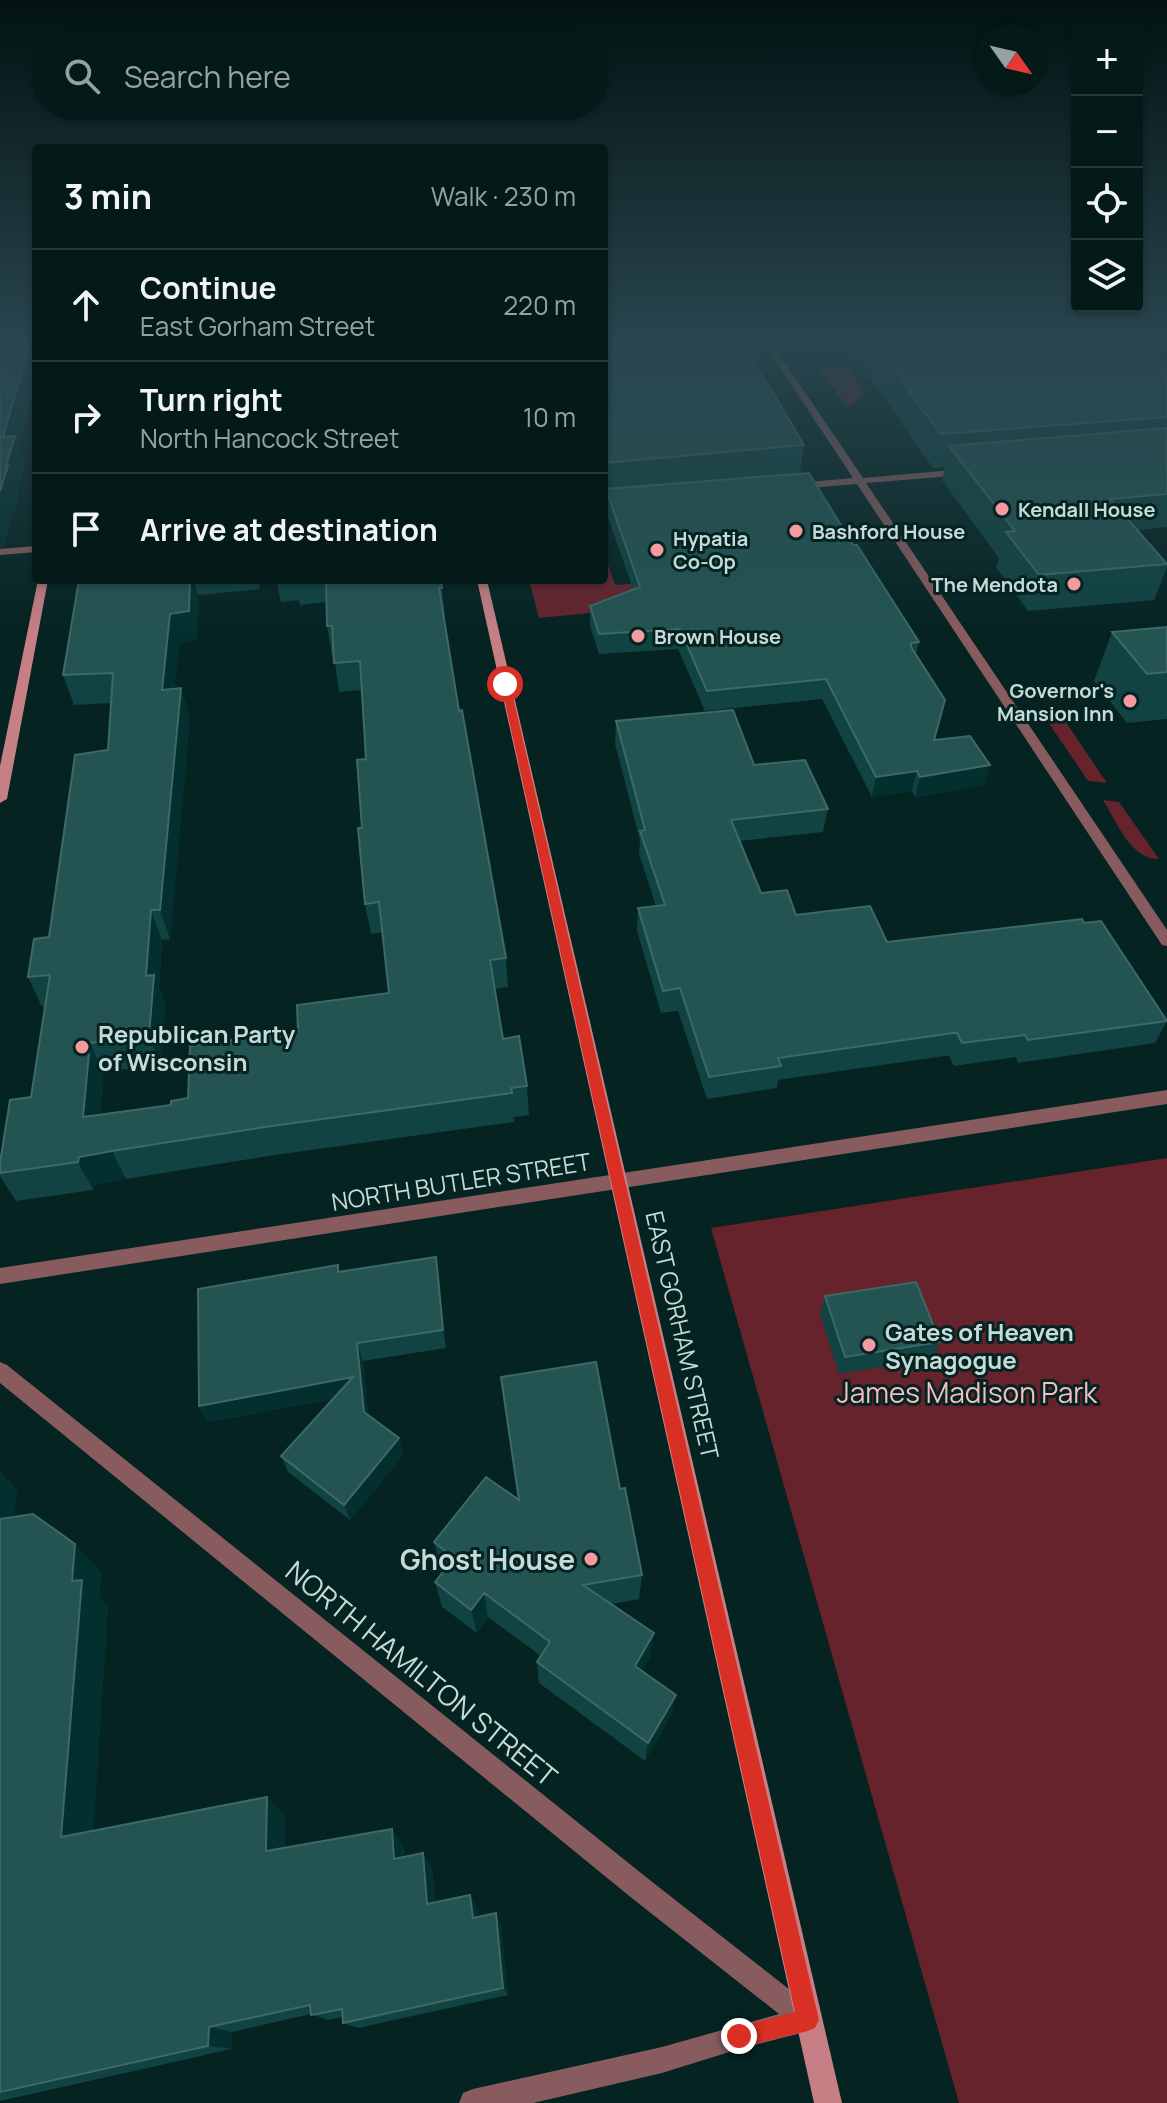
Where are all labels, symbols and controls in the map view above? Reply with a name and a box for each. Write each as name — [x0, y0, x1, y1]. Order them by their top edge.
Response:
north arrow — [975, 24, 1047, 96]
map controls — [1071, 24, 1143, 312]
button: + — [1071, 24, 1143, 96]
search box — [32, 32, 608, 120]
icon: search — [60, 54, 104, 98]
text: Search here — [124, 56, 291, 97]
button: − — [1071, 96, 1143, 168]
button: locate — [1071, 168, 1143, 240]
text: 3 min — [64, 173, 152, 219]
text: Walk · 230 m — [431, 178, 576, 214]
button: layers — [1071, 240, 1143, 312]
text: Continue — [140, 267, 276, 308]
icon: ahead — [64, 283, 108, 327]
text: 220 m — [503, 287, 576, 323]
text: East Gorham Street — [140, 308, 375, 344]
text: Turn right — [140, 379, 283, 420]
icon: right — [64, 395, 108, 439]
text: 10 m — [523, 399, 576, 435]
text: North Hancock Street — [140, 420, 399, 456]
place label: Kendall House — [1018, 496, 1155, 523]
marker: Kendall House — [993, 500, 1011, 518]
icon: arrive — [64, 507, 108, 551]
text: Arrive at destination — [140, 509, 438, 550]
place label: Bashford House — [812, 518, 965, 545]
marker: Bashford House — [787, 522, 805, 540]
place label: Hypatia Co-Op — [673, 525, 748, 575]
marker: Hypatia Co-Op — [648, 541, 666, 559]
place label: The Mendota — [931, 571, 1058, 598]
marker: The Mendota — [1065, 575, 1083, 593]
place label: Brown House — [654, 623, 781, 650]
marker: Brown House — [629, 627, 647, 645]
route start — [487, 666, 523, 702]
place label: Governor's Mansion Inn — [997, 677, 1114, 727]
marker: Governor's Mansion Inn — [1121, 692, 1139, 710]
place label: Republican Party of Wisconsin — [98, 1017, 296, 1078]
marker: Republican Party of Wisconsin — [73, 1038, 91, 1056]
street label: NORTH BUTLER STREET — [329, 1144, 594, 1218]
street label: EAST GORHAM STREET — [638, 1208, 728, 1463]
place label: Gates of Heaven Synagogue — [885, 1315, 1074, 1376]
marker: Gates of Heaven Synagogue — [860, 1336, 878, 1354]
park label: James Madison Park — [837, 1373, 1098, 1411]
place label: Ghost House — [400, 1540, 575, 1578]
marker: Ghost House — [582, 1550, 600, 1568]
street label: NORTH HAMILTON STREET — [278, 1552, 566, 1795]
route end — [721, 2018, 757, 2054]

